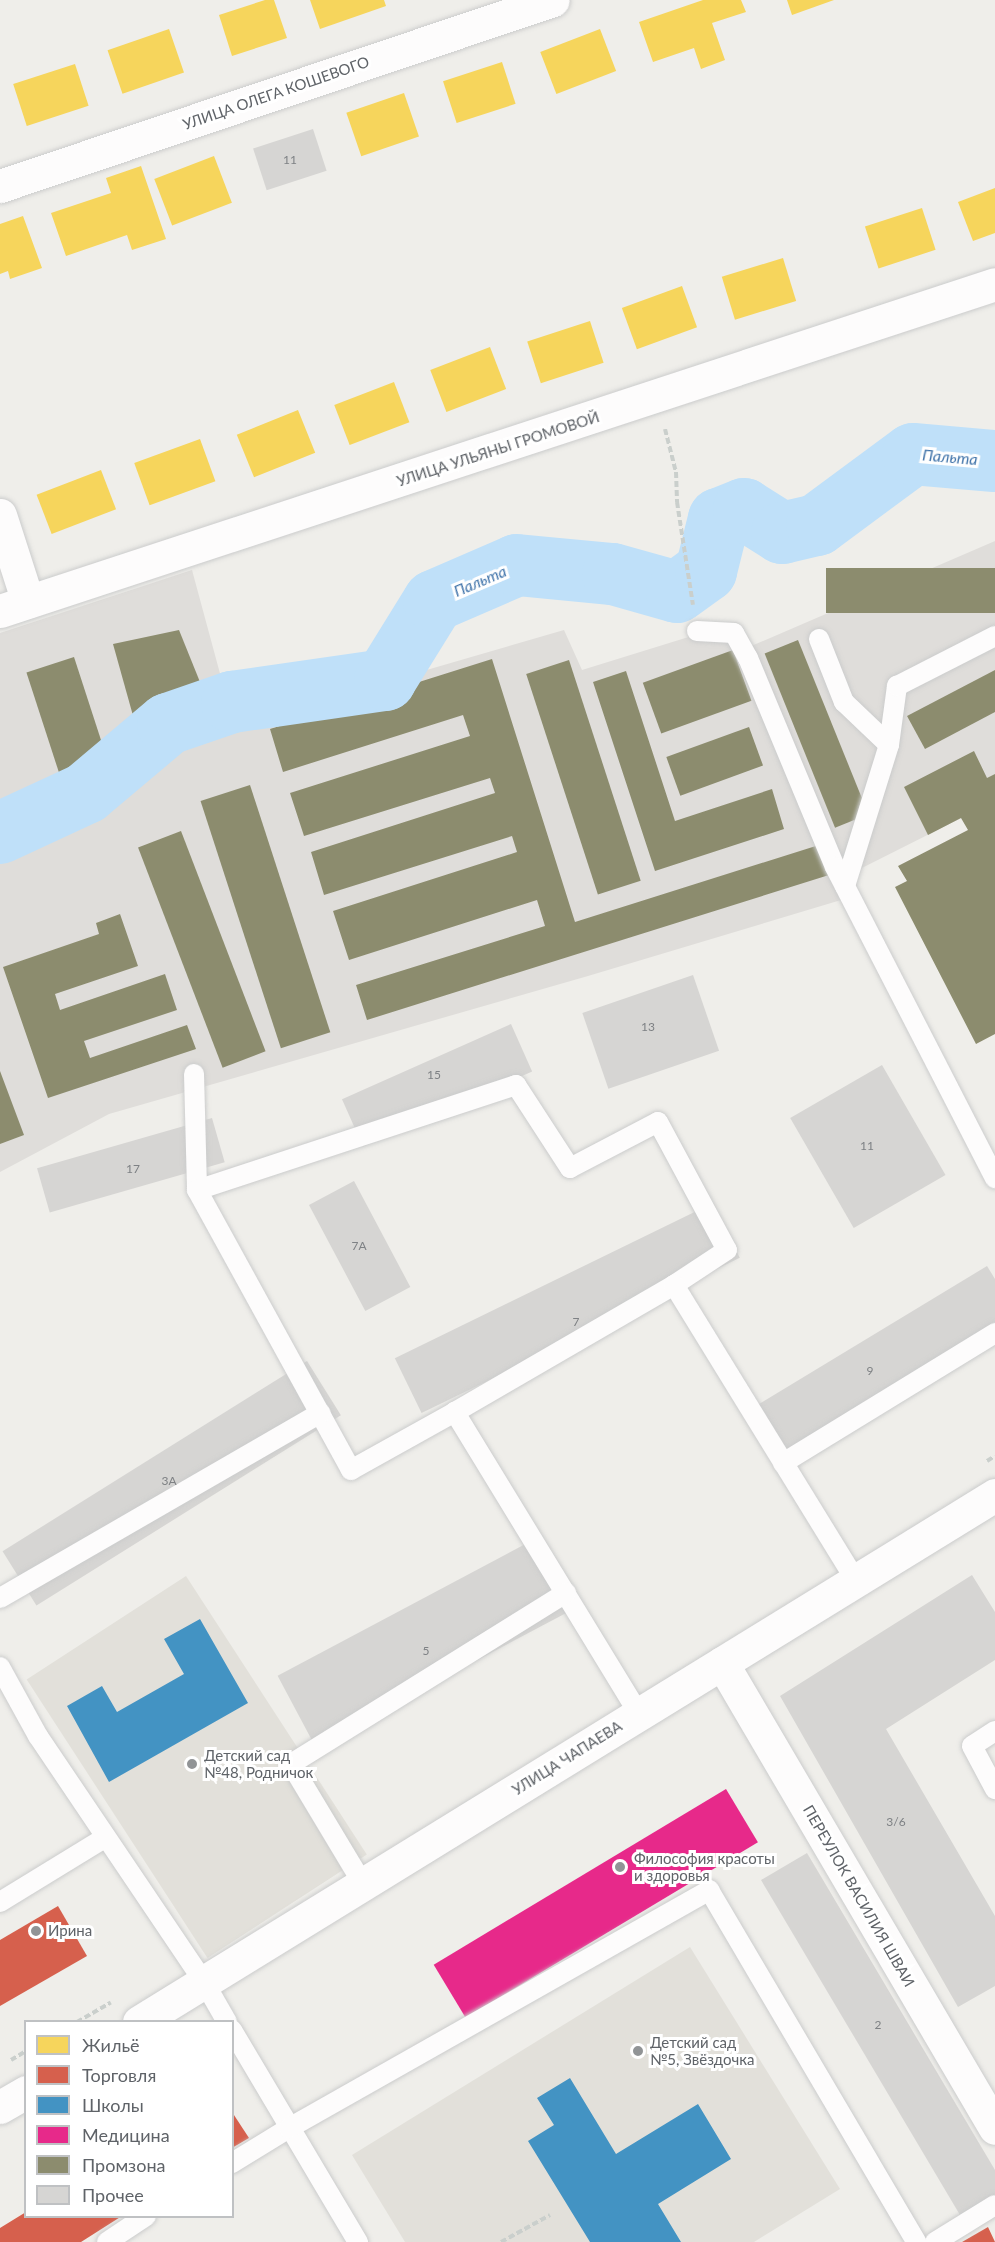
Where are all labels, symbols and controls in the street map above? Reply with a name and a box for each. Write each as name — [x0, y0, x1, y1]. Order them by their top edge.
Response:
street label: УЛИЦА ОЛЕГА КОШЕВОГО — [180, 53, 372, 133]
house number: 11 — [283, 153, 297, 167]
street label: УЛИЦА УЛЬЯНЫ ГРОМОВОЙ — [394, 408, 602, 490]
water label: Пальта — [922, 445, 978, 469]
water label: Пальта — [451, 561, 509, 601]
house number: 13 — [641, 1020, 655, 1034]
house number: 15 — [427, 1068, 441, 1082]
house number: 11 — [860, 1139, 874, 1153]
house number: 17 — [126, 1162, 140, 1176]
house number: 7А — [351, 1239, 367, 1253]
house number: 7 — [573, 1315, 579, 1329]
house number: 9 — [867, 1364, 873, 1378]
house number: 3А — [161, 1474, 177, 1488]
house number: 5 — [423, 1644, 429, 1658]
street label: УЛИЦА ЧАПАЕВА — [509, 1717, 625, 1799]
place label: Детский сад №48, Родничок — [204, 1746, 313, 1781]
marker: Детский сад №48, Родничок — [185, 1757, 199, 1771]
street label: ПЕРЕУЛОК ВАСИЛИЯ ШВАИ — [799, 1802, 919, 1990]
house number: 3/6 — [886, 1815, 906, 1829]
place label: Философия красоты и здоровья — [634, 1849, 775, 1884]
marker: Философия красоты и здоровья — [611, 1858, 629, 1876]
place label: Ирина — [48, 1922, 92, 1940]
marker: Ирина — [29, 1924, 43, 1938]
house number: 2 — [875, 2018, 881, 2032]
legend — [24, 2020, 234, 2218]
place label: Детский сад №5, Звёздочка — [650, 2033, 754, 2068]
text: Жильё — [82, 2034, 140, 2056]
marker: Детский сад №5, Звёздочка — [631, 2044, 645, 2058]
text: Торговля — [82, 2064, 156, 2086]
text: Школы — [82, 2094, 144, 2116]
text: Медицина — [82, 2124, 170, 2146]
text: Промзона — [82, 2154, 165, 2176]
text: Прочее — [82, 2184, 144, 2206]

